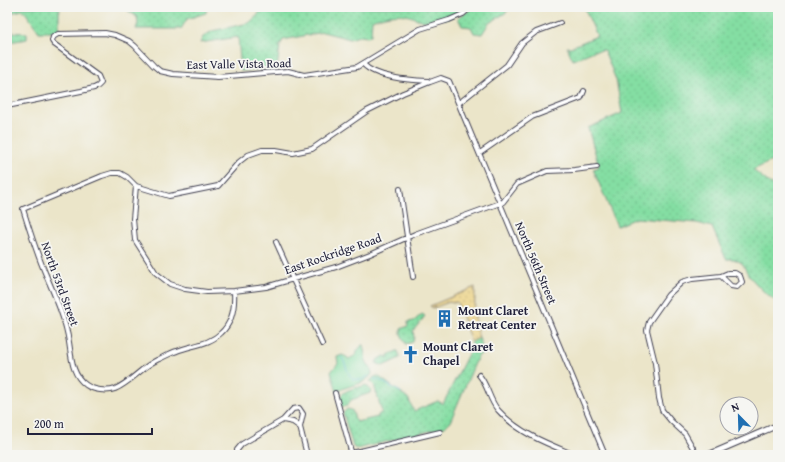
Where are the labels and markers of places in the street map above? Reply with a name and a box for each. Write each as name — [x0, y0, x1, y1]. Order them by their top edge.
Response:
place label: Mount Claret Retreat Center — [458, 302, 537, 333]
building icon: Mount Claret Retreat Center — [435, 308, 455, 328]
place label: Mount Claret Chapel — [423, 338, 494, 369]
church icon: Mount Claret Chapel — [400, 344, 420, 364]

